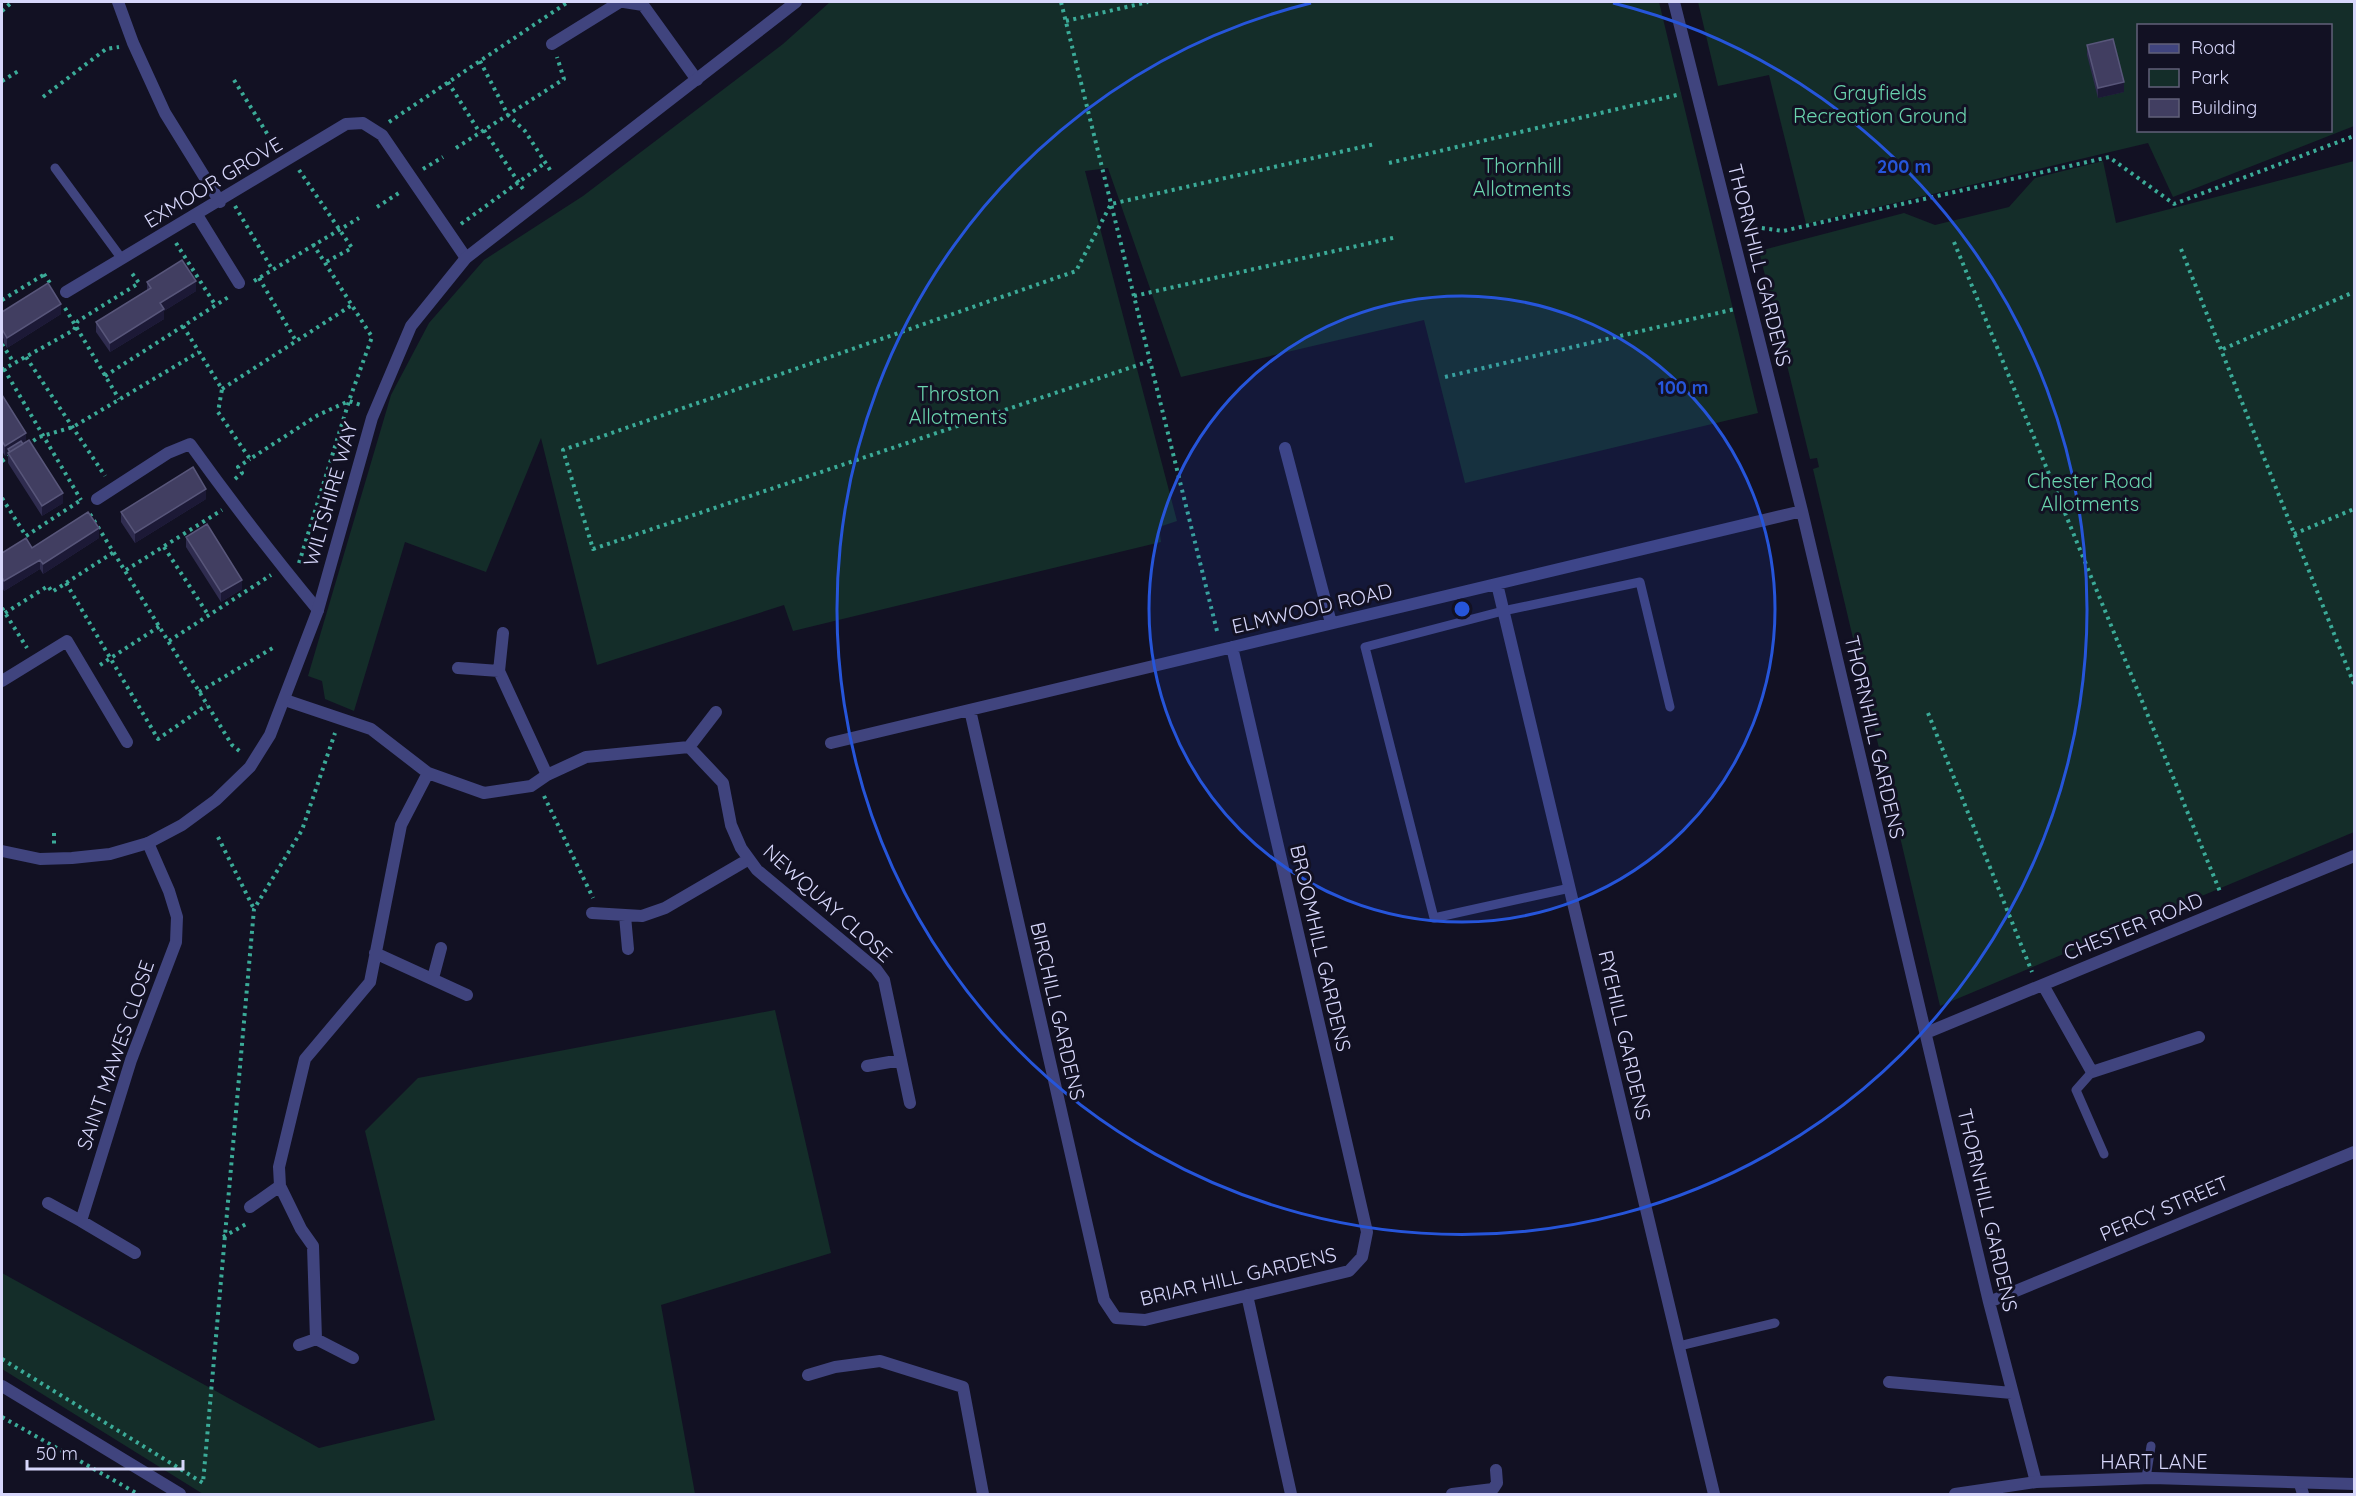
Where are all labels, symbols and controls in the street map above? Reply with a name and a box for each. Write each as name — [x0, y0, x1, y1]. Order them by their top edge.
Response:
legend — [2137, 24, 2332, 132]
text: Road — [2191, 36, 2236, 59]
text: Park — [2191, 66, 2229, 89]
park label: Grayfields Recreation Ground — [1793, 80, 1967, 128]
text: Building — [2191, 96, 2257, 119]
street label: EXMOOR GROVE — [140, 131, 286, 233]
park label: Thornhill Allotments — [1473, 153, 1571, 201]
text: 200 m — [1877, 155, 1931, 178]
street label: THORNHILL GARDENS — [1723, 161, 1797, 369]
text: 100 m — [1658, 376, 1708, 399]
park label: Throston Allotments — [909, 381, 1007, 429]
street label: WILTSHIRE WAY — [297, 419, 363, 569]
park label: Chester Road Allotments — [2027, 468, 2153, 516]
street label: ELMWOOD ROAD — [1229, 577, 1395, 639]
centre of rings — [1452, 599, 1472, 619]
street label: THORNHILL GARDENS — [1839, 633, 1911, 841]
street label: NEWQUAY CLOSE — [758, 839, 898, 967]
street label: BROOMHILL GARDENS — [1285, 842, 1357, 1054]
street label: CHESTER ROAD — [2060, 887, 2206, 965]
street label: BIRCHILL GARDENS — [1025, 919, 1091, 1103]
street label: RYEHILL GARDENS — [1593, 948, 1657, 1122]
street label: SAINT MAWES CLOSE — [71, 957, 159, 1153]
street label: THORNHILL GARDENS — [1952, 1106, 2024, 1314]
street label: PERCY STREET — [2096, 1170, 2232, 1246]
street label: BRIAR HILL GARDENS — [1137, 1241, 1339, 1311]
scale bar — [27, 1433, 183, 1471]
text: 50 m — [36, 1442, 78, 1465]
street label: HART LANE — [2100, 1449, 2208, 1474]

